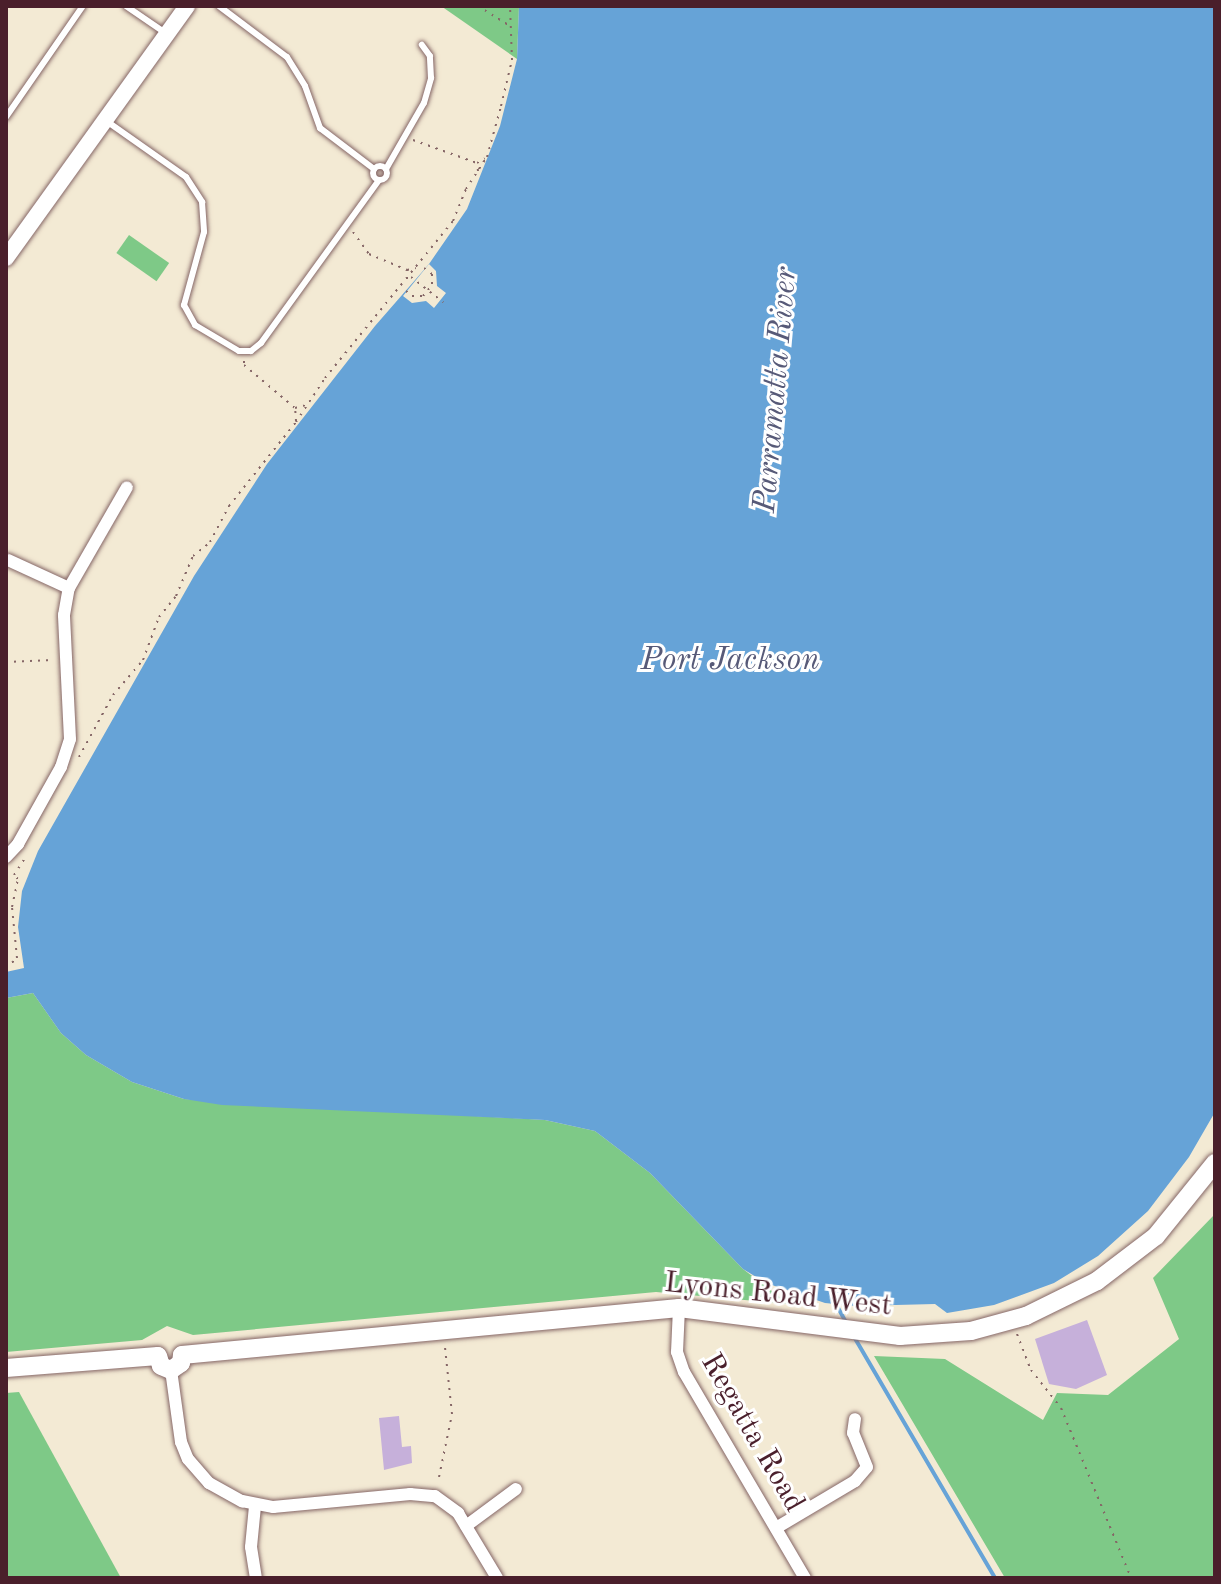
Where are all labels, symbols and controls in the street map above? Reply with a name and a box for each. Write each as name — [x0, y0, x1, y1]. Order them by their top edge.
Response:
water label: Parramatta River — [747, 265, 807, 515]
water label: Port Jackson — [641, 642, 819, 680]
street label: Lyons Road West — [662, 1265, 894, 1325]
street label: Regatta Road — [692, 1347, 812, 1519]

